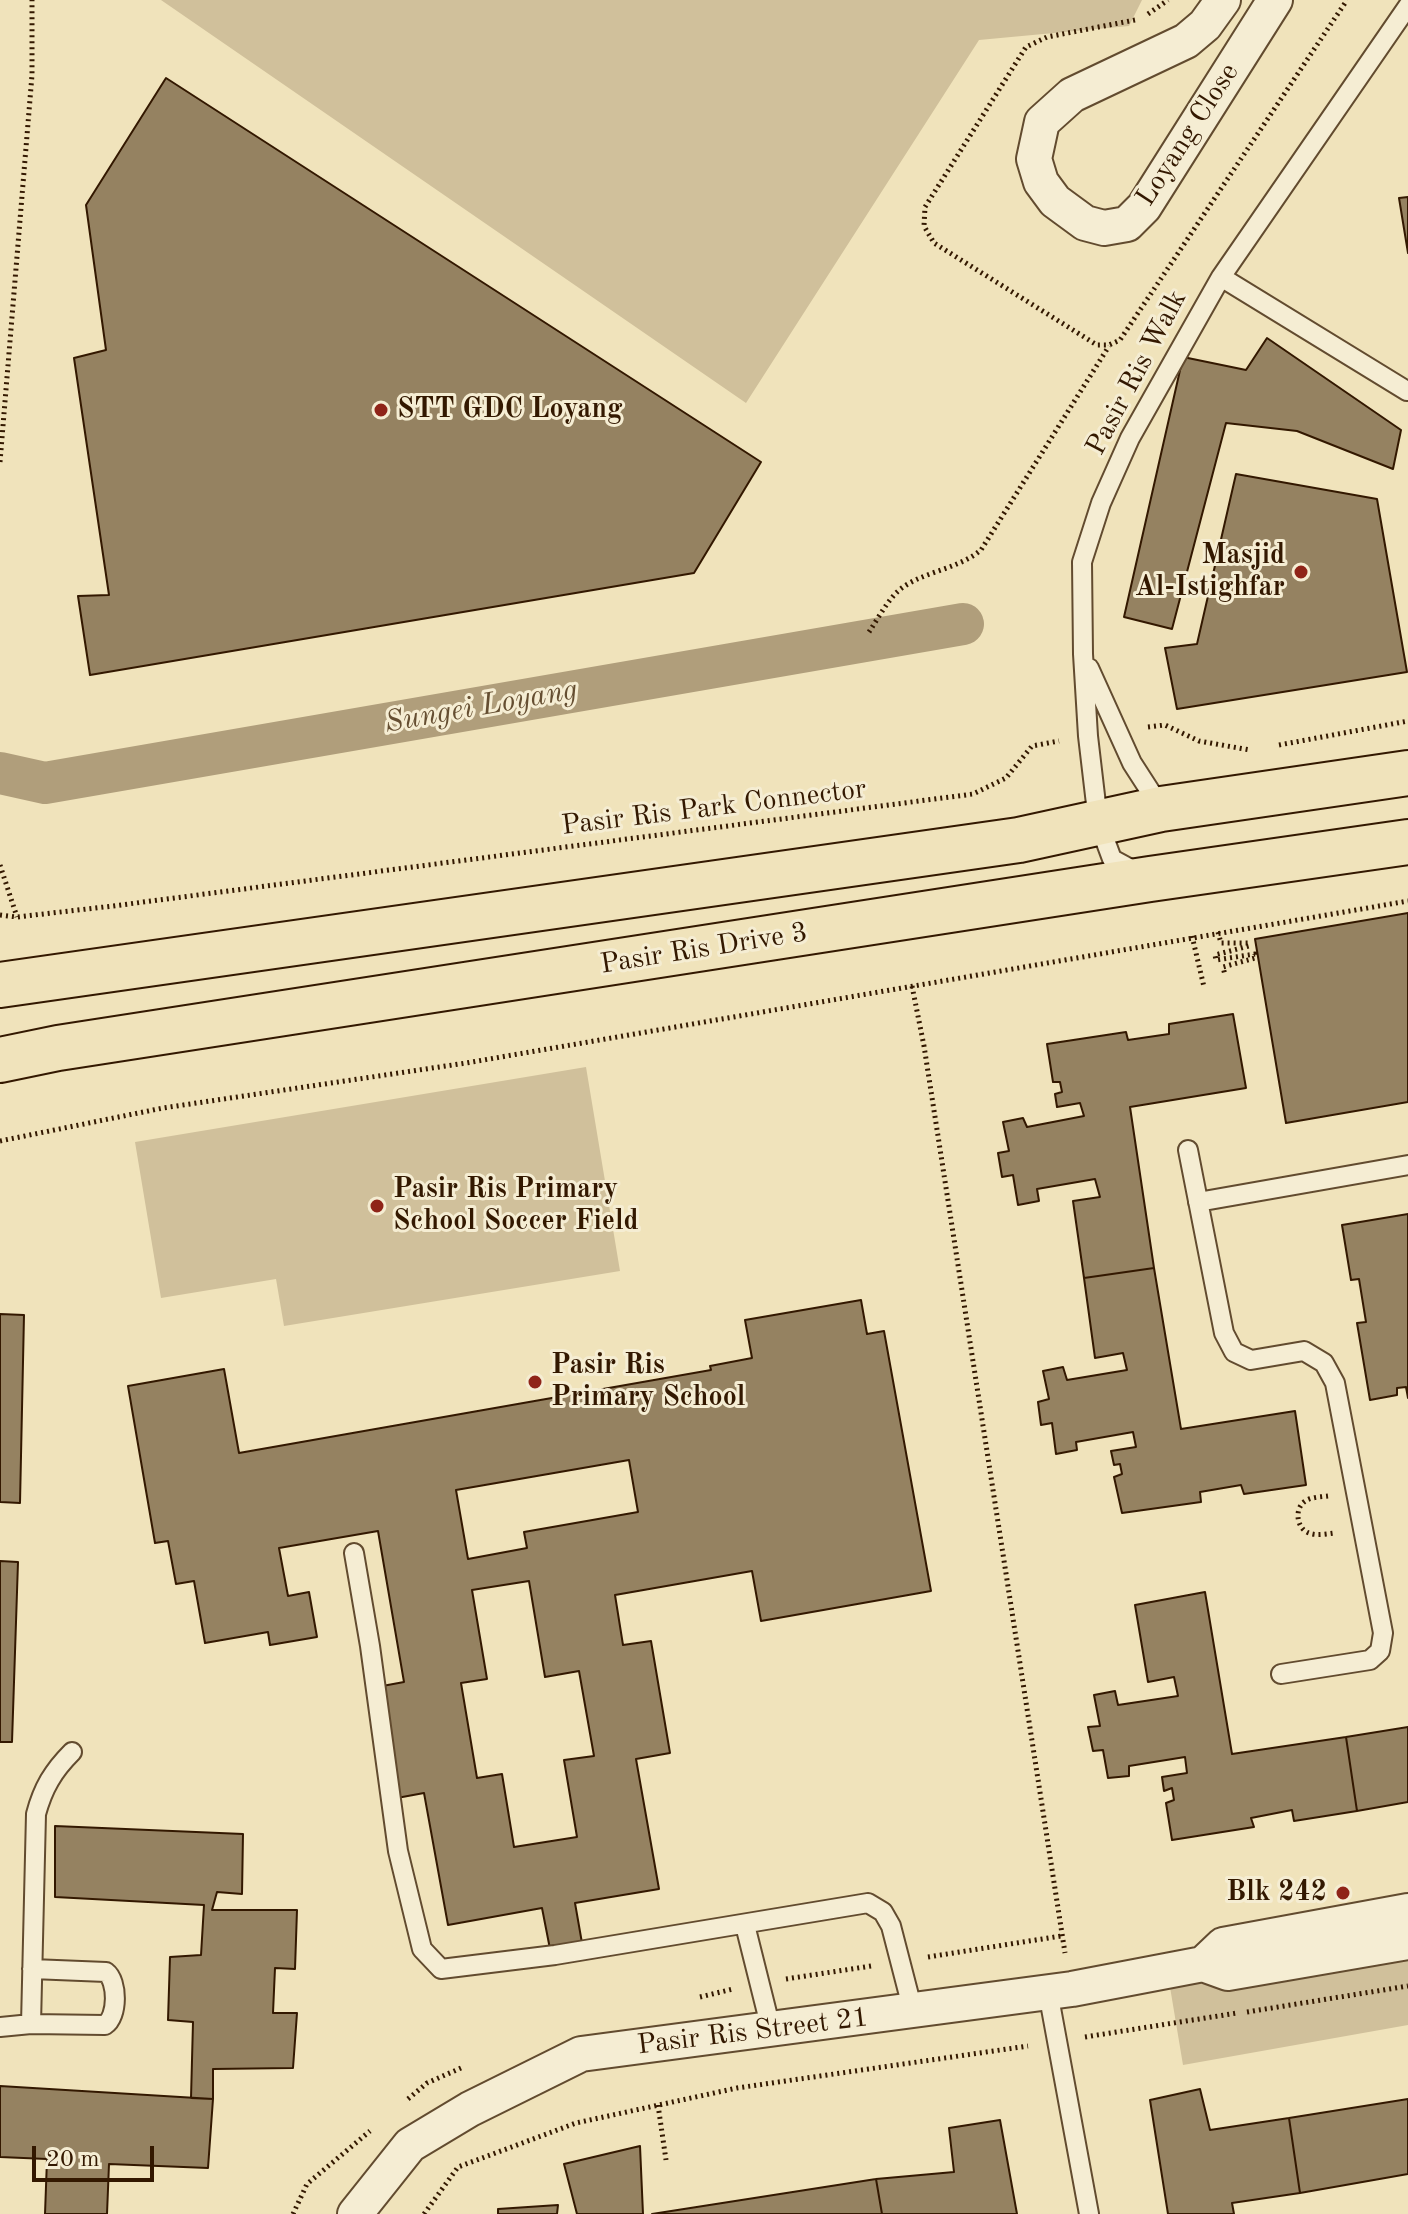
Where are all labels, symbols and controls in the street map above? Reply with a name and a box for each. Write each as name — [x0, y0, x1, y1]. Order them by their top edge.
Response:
street label: Loyang Close — [1129, 57, 1247, 213]
street label: Pasir Ris Walk — [1079, 285, 1195, 461]
place label: STT GDC Loyang — [397, 393, 623, 427]
marker: STT GDC Loyang — [372, 401, 390, 419]
place label: Masjid Al-Istighfar — [1135, 539, 1285, 605]
marker: Masjid Al-Istighfar — [1292, 563, 1310, 581]
water label: Sungei Loyang — [382, 672, 580, 742]
street label: Pasir Ris Park Connector — [560, 773, 868, 843]
street label: Pasir Ris Drive 3 — [598, 916, 810, 982]
place label: Pasir Ris Primary School Soccer Field — [393, 1173, 639, 1239]
marker: Pasir Ris Primary School Soccer Field — [368, 1197, 386, 1215]
place label: Pasir Ris Primary School — [551, 1349, 745, 1415]
marker: Pasir Ris Primary School — [526, 1373, 544, 1391]
place label: Blk 242 — [1226, 1876, 1327, 1910]
marker: Blk 242 — [1334, 1884, 1352, 1902]
street label: Pasir Ris Street 21 — [635, 2001, 871, 2063]
scale bar — [36, 2130, 158, 2180]
text: 20 m — [46, 2148, 100, 2172]

